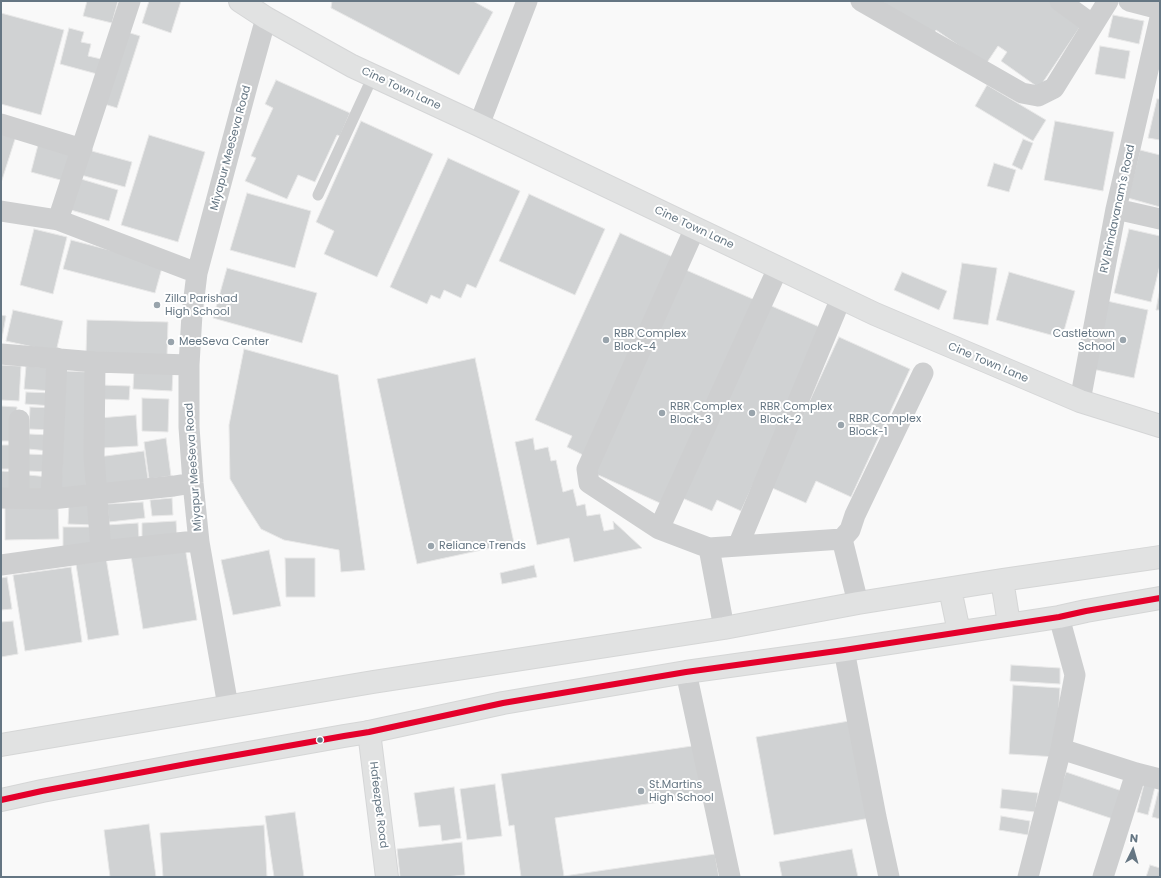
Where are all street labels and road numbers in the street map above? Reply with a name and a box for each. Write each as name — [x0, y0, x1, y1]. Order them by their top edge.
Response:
street label: Cine Town Lane — [359, 65, 443, 113]
street label: Miyapur MeeSeva Road — [208, 84, 254, 212]
street label: RV Brindavanam's Road — [1098, 144, 1138, 274]
street label: Cine Town Lane — [652, 204, 736, 252]
street label: Cine Town Lane — [946, 340, 1030, 386]
street label: Miyapur MeeSeva Road — [183, 402, 205, 532]
street label: Hafeezpet Road — [366, 761, 390, 849]

